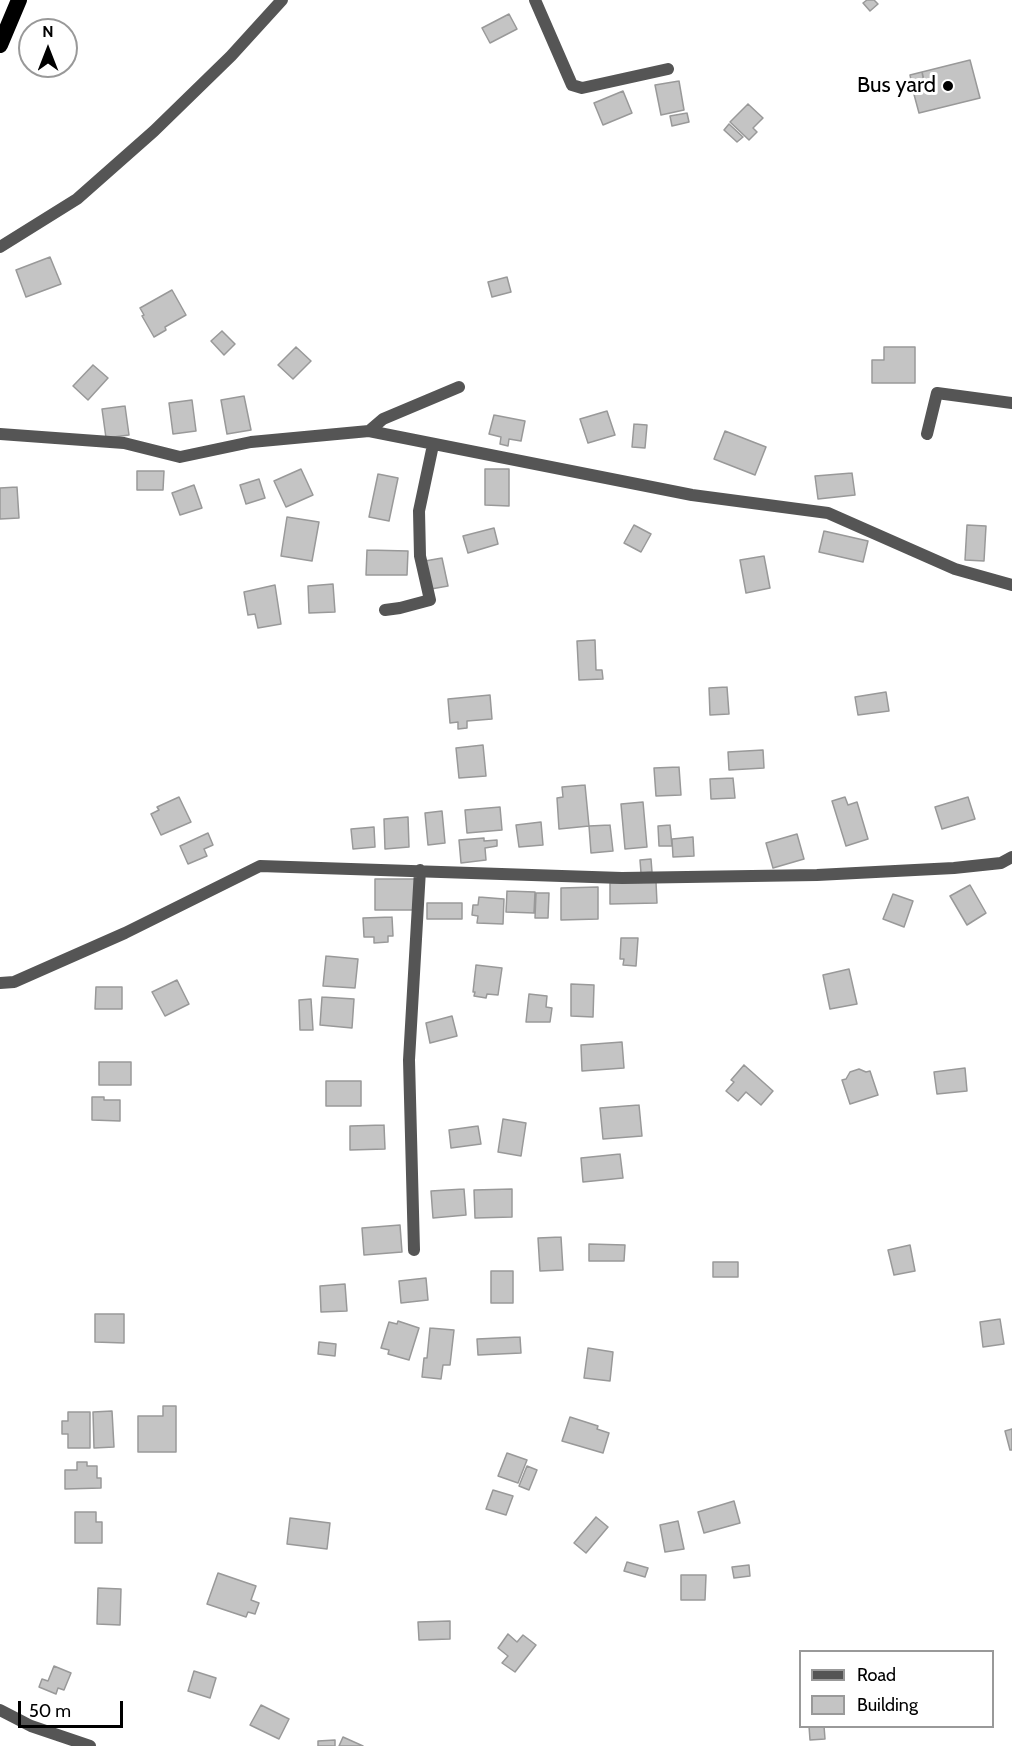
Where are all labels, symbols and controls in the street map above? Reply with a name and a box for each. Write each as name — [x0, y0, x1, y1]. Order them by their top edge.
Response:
north arrow — [18, 18, 78, 78]
text: N — [42, 22, 54, 41]
place label: Bus yard — [857, 73, 936, 99]
marker: Bus yard — [941, 79, 955, 93]
legend — [799, 1650, 994, 1728]
text: Road — [857, 1664, 896, 1686]
scale bar — [21, 1689, 126, 1727]
text: Building — [857, 1694, 918, 1716]
text: 50 m — [29, 1700, 71, 1722]

